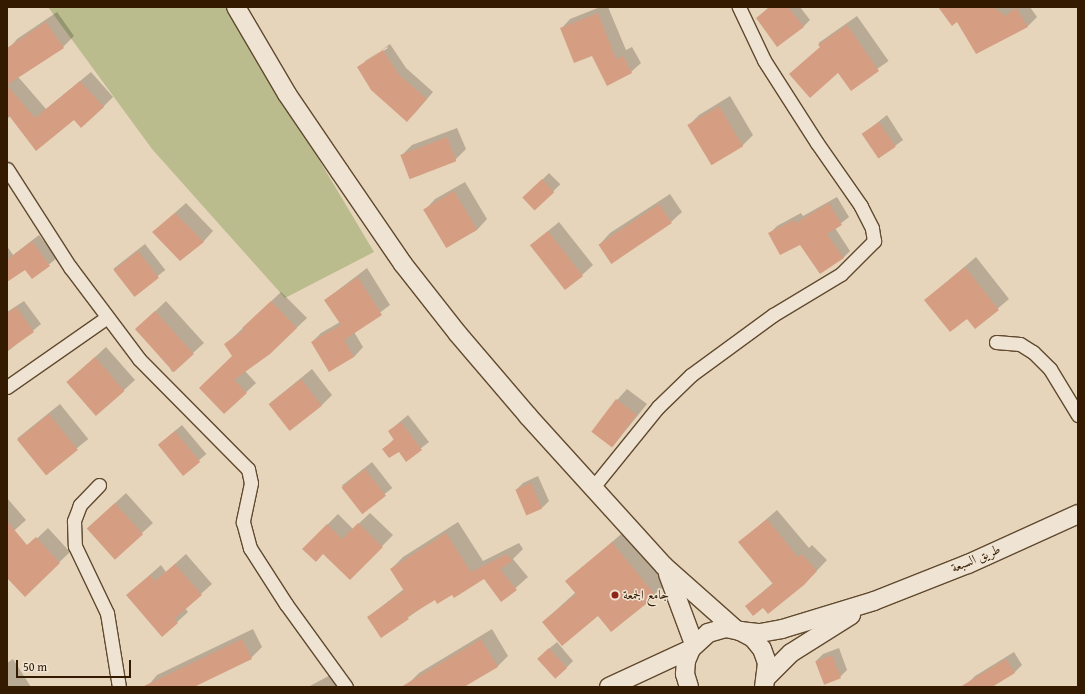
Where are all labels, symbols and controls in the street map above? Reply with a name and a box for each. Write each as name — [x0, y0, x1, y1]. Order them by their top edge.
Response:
street label: طريق السبعة — [949, 542, 1003, 576]
place label: جامع الجمعة — [623, 587, 669, 603]
marker: جامع الجمعة — [610, 590, 620, 600]
scale bar — [18, 652, 133, 678]
text: 50 m — [23, 658, 47, 675]

